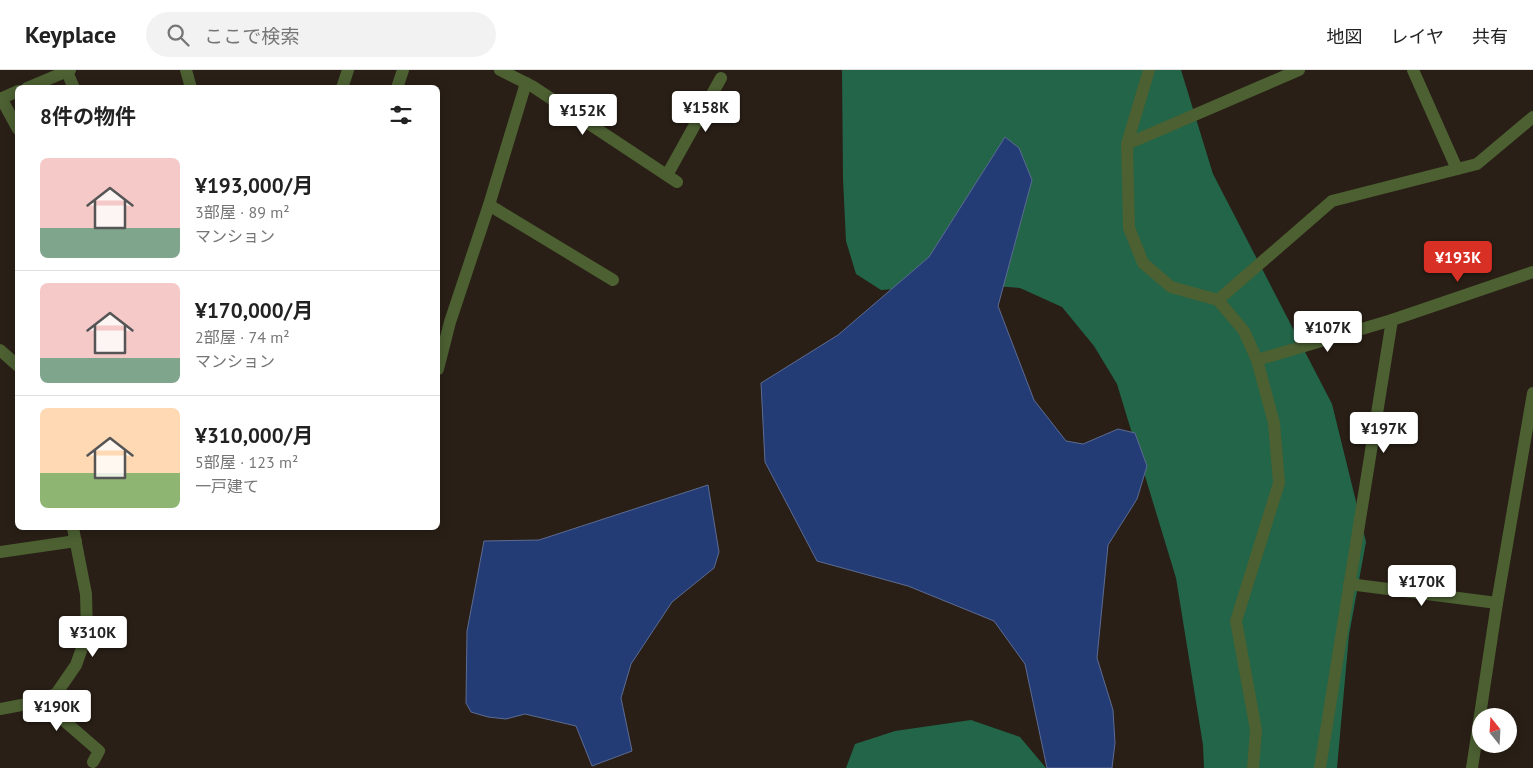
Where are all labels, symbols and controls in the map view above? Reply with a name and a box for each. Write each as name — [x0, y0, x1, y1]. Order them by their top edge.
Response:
search box — [146, 12, 496, 57]
text: Keyplace — [25, 19, 116, 50]
icon: search — [164, 21, 192, 49]
text: ここで検索 — [204, 24, 299, 48]
text: 地図 — [1327, 25, 1363, 48]
text: レイヤ — [1391, 25, 1444, 48]
text: 共有 — [1472, 25, 1508, 48]
pin: ¥158K — [671, 90, 741, 133]
pin: ¥152K — [548, 93, 618, 136]
text: ¥158K — [683, 97, 729, 117]
text: ¥152K — [560, 100, 606, 120]
icon: filters — [387, 101, 415, 129]
text: 8件の物件 — [40, 103, 136, 130]
text: ¥193,000/月 — [195, 172, 313, 199]
icon: home — [80, 178, 140, 238]
text: 3部屋 · 89 m² — [195, 202, 290, 222]
text: マンション — [195, 226, 275, 246]
pin: ¥193K — [1423, 240, 1493, 283]
text: ¥193K — [1435, 247, 1481, 267]
text: ¥170,000/月 — [195, 297, 313, 324]
icon: home — [80, 303, 140, 363]
pin: ¥107K — [1293, 310, 1363, 353]
text: ¥107K — [1305, 317, 1351, 337]
text: 2部屋 · 74 m² — [195, 327, 290, 347]
text: マンション — [195, 351, 275, 371]
pin: ¥197K — [1349, 412, 1419, 454]
text: ¥197K — [1361, 418, 1407, 438]
text: ¥310,000/月 — [195, 422, 313, 449]
icon: home — [80, 428, 140, 488]
text: 5部屋 · 123 m² — [195, 452, 298, 472]
text: 一戸建て — [195, 476, 259, 496]
pin: ¥170K — [1387, 564, 1457, 607]
text: ¥170K — [1399, 571, 1445, 591]
pin: ¥310K — [58, 616, 128, 658]
text: ¥310K — [70, 622, 116, 642]
pin: ¥190K — [22, 690, 92, 732]
text: ¥190K — [34, 696, 80, 716]
north arrow — [1472, 708, 1518, 752]
map controls — [1472, 708, 1517, 753]

